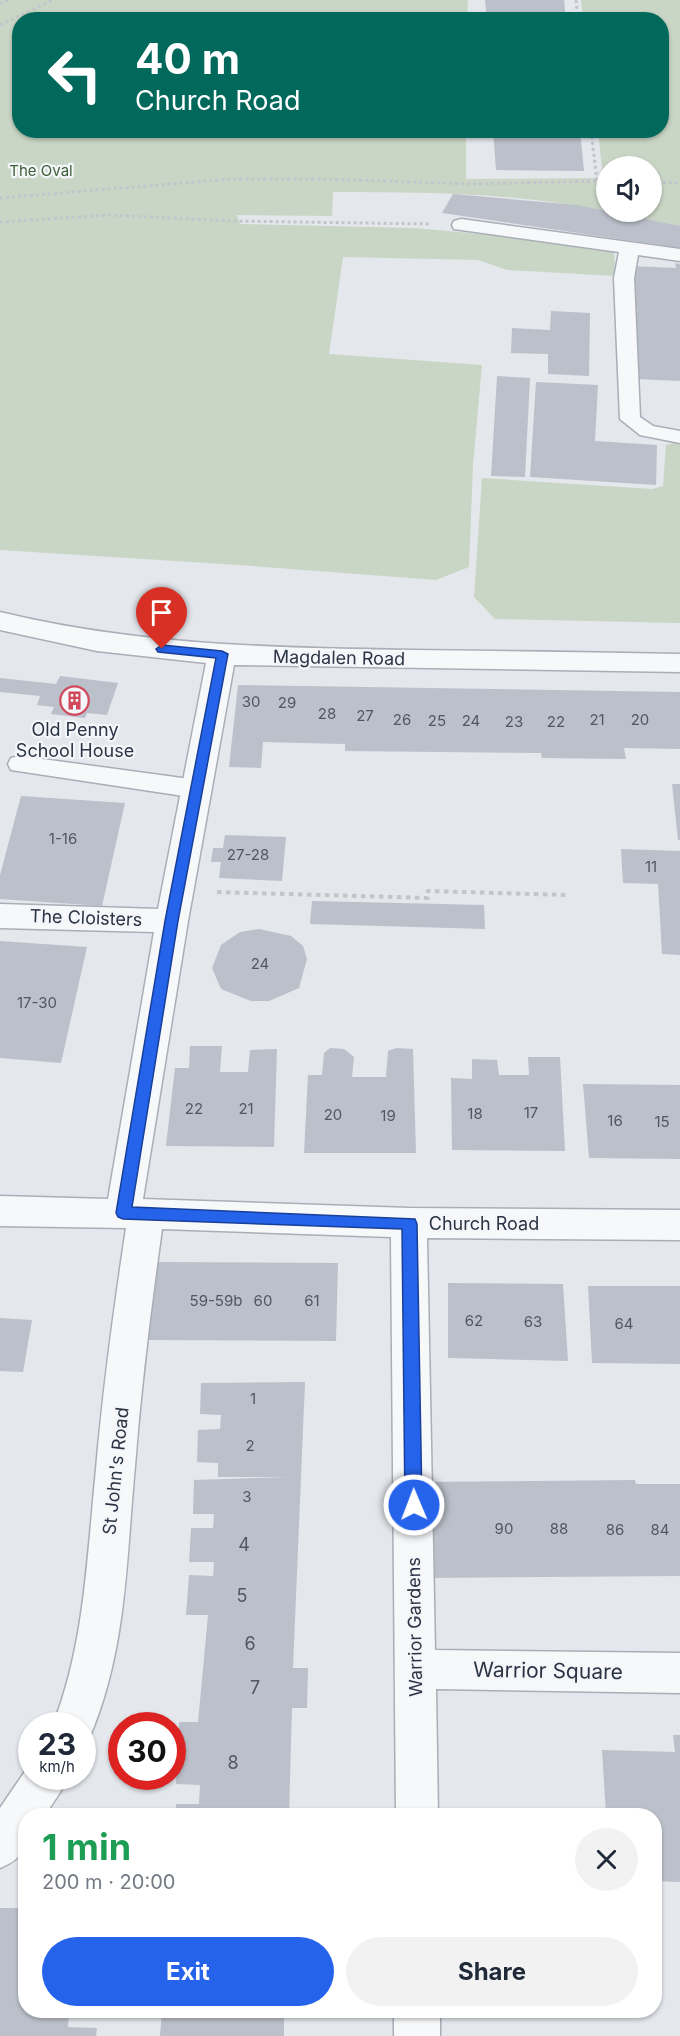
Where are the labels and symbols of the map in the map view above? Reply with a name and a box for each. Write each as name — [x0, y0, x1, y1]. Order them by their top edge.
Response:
park label: The Oval — [9, 161, 73, 180]
pin — [136, 587, 187, 649]
street label: Magdalen Road — [273, 646, 405, 669]
building icon: Old Penny School House — [59, 685, 91, 717]
house number: 30 — [242, 692, 260, 711]
house number: 29 — [278, 693, 296, 712]
house number: 28 — [318, 704, 336, 723]
house number: 27 — [356, 706, 374, 725]
house number: 26 — [393, 710, 411, 729]
house number: 21 — [589, 710, 605, 729]
house number: 20 — [631, 710, 649, 729]
house number: 25 — [428, 711, 446, 730]
house number: 24 — [462, 711, 480, 730]
house number: 23 — [505, 712, 523, 731]
house number: 22 — [547, 712, 565, 731]
place label: Old Penny School House — [16, 719, 134, 761]
house number: 1-16 — [49, 829, 77, 848]
house number: 27-28 — [227, 845, 269, 864]
house number: 11 — [645, 857, 657, 876]
street label: The Cloisters — [29, 905, 143, 930]
house number: 24 — [251, 954, 269, 973]
house number: 17-30 — [17, 993, 57, 1012]
house number: 22 — [185, 1099, 203, 1118]
house number: 21 — [238, 1099, 254, 1118]
house number: 17 — [524, 1103, 538, 1122]
house number: 18 — [467, 1104, 483, 1123]
house number: 20 — [324, 1105, 342, 1124]
house number: 19 — [380, 1106, 396, 1125]
house number: 16 — [607, 1111, 623, 1130]
house number: 15 — [654, 1112, 670, 1131]
street label: Church Road — [429, 1213, 539, 1234]
house number: 59-59b — [190, 1291, 242, 1310]
house number: 60 — [254, 1291, 272, 1310]
house number: 61 — [304, 1291, 320, 1310]
house number: 62 — [465, 1311, 483, 1330]
house number: 63 — [524, 1312, 542, 1331]
house number: 64 — [615, 1314, 634, 1333]
house number: 1 — [250, 1389, 256, 1408]
street label: St John's Road — [98, 1406, 133, 1536]
house number: 2 — [245, 1436, 255, 1455]
position arrow — [382, 1473, 446, 1537]
house number: 3 — [242, 1487, 252, 1506]
house number: 90 — [495, 1519, 513, 1538]
house number: 88 — [550, 1519, 568, 1538]
house number: 86 — [606, 1520, 624, 1539]
house number: 84 — [651, 1520, 669, 1539]
house number: 4 — [238, 1534, 250, 1555]
street label: Warrior Gardens — [403, 1557, 426, 1697]
house number: 5 — [237, 1585, 247, 1606]
house number: 6 — [244, 1633, 256, 1654]
street label: Warrior Square — [473, 1657, 623, 1684]
house number: 7 — [250, 1677, 260, 1698]
speed limit sign: 30 — [108, 1712, 186, 1790]
house number: 8 — [227, 1752, 239, 1773]

